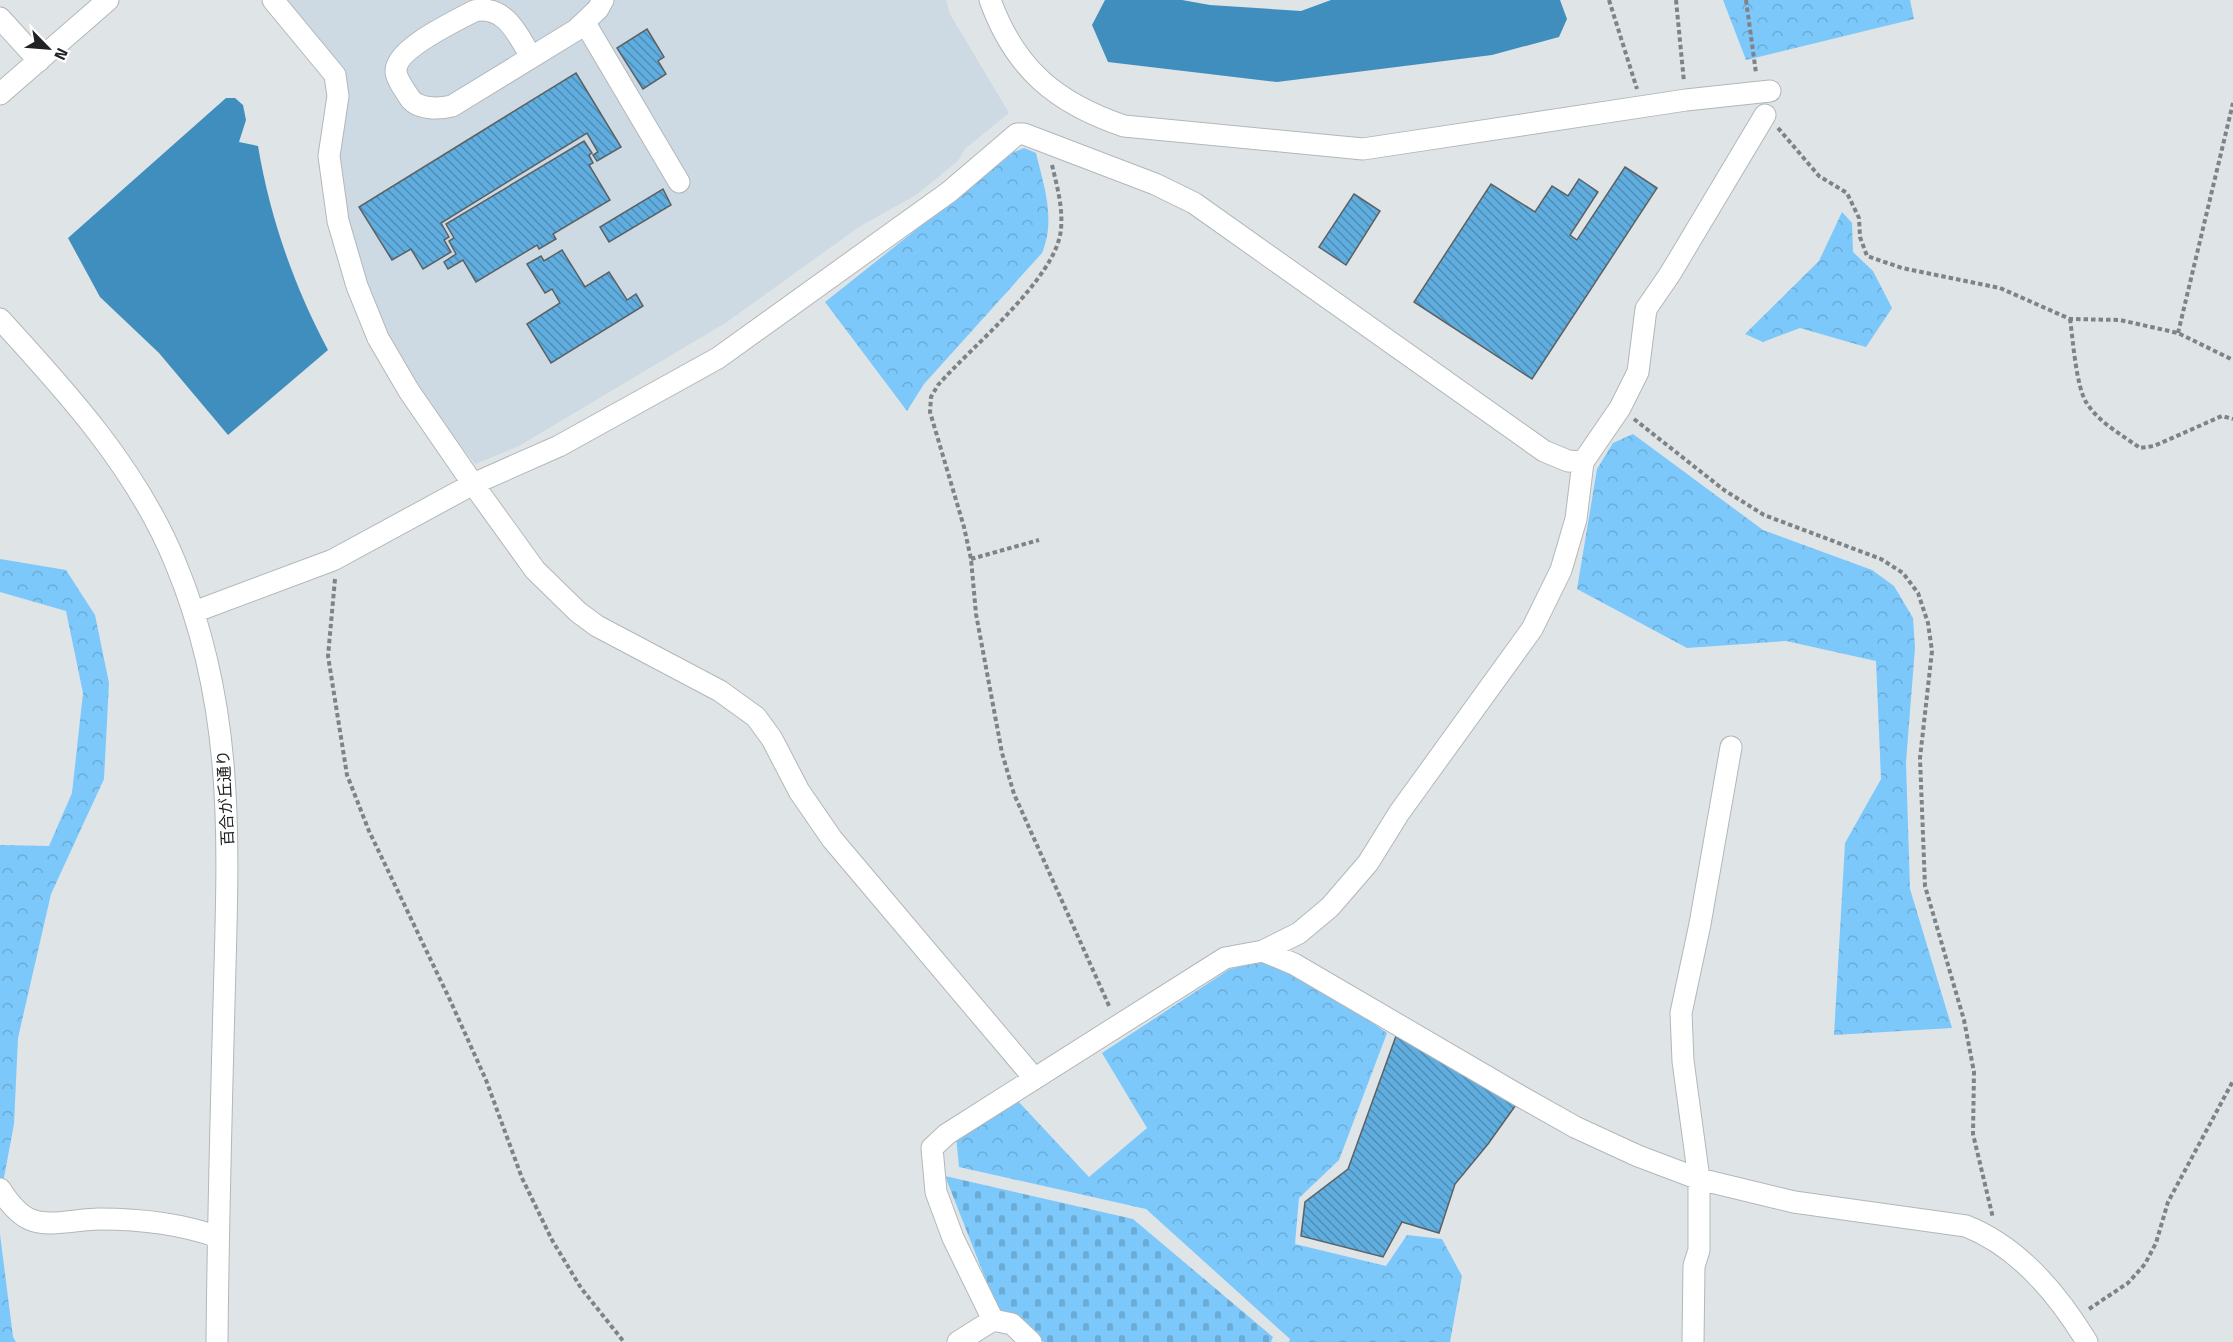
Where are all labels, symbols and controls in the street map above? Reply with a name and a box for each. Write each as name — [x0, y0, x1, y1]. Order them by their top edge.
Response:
north arrow — [18, 18, 78, 78]
text: N — [48, 44, 75, 64]
street label: 百合が丘通り — [211, 749, 239, 847]

